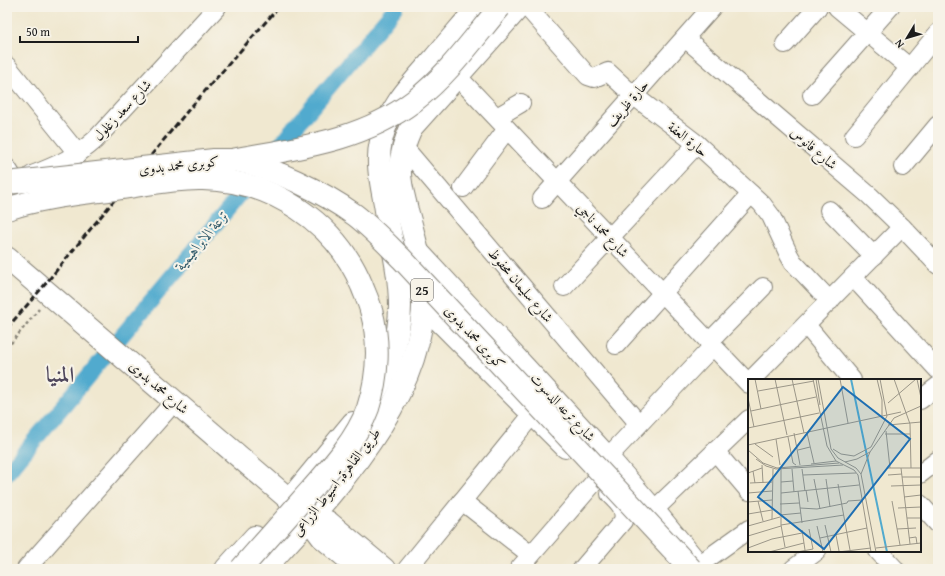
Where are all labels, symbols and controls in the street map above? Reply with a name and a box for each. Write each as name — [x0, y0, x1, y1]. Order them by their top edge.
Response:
scale bar — [20, 18, 138, 44]
north arrow — [887, 18, 927, 58]
text: 50 m — [26, 23, 50, 40]
text: N — [890, 36, 908, 52]
street label: شارع سعد زغلول — [88, 75, 157, 147]
street label: حارة ظريف — [601, 75, 653, 131]
street label: حارة العفة — [664, 117, 712, 161]
street label: شارع فانوس — [785, 122, 842, 175]
street label: كوبرى محمد بدوى — [138, 151, 220, 179]
street label: شارع محمد ناجي — [571, 198, 634, 263]
water label: ترعة الابراهيمية — [169, 205, 233, 276]
street label: شارع سليمان محفوظ — [482, 243, 558, 328]
road number: 25 — [411, 279, 433, 301]
street label: كوبرى محمد بدوى — [440, 301, 510, 373]
street label: شارع محمد بدوى — [124, 356, 193, 420]
district label: المنيا — [46, 358, 74, 390]
street label: شارع ترعه الدسوت — [524, 368, 600, 447]
inset map — [748, 379, 921, 552]
street label: طريق القاهرة, اسيوط الزراعى — [287, 424, 385, 540]

